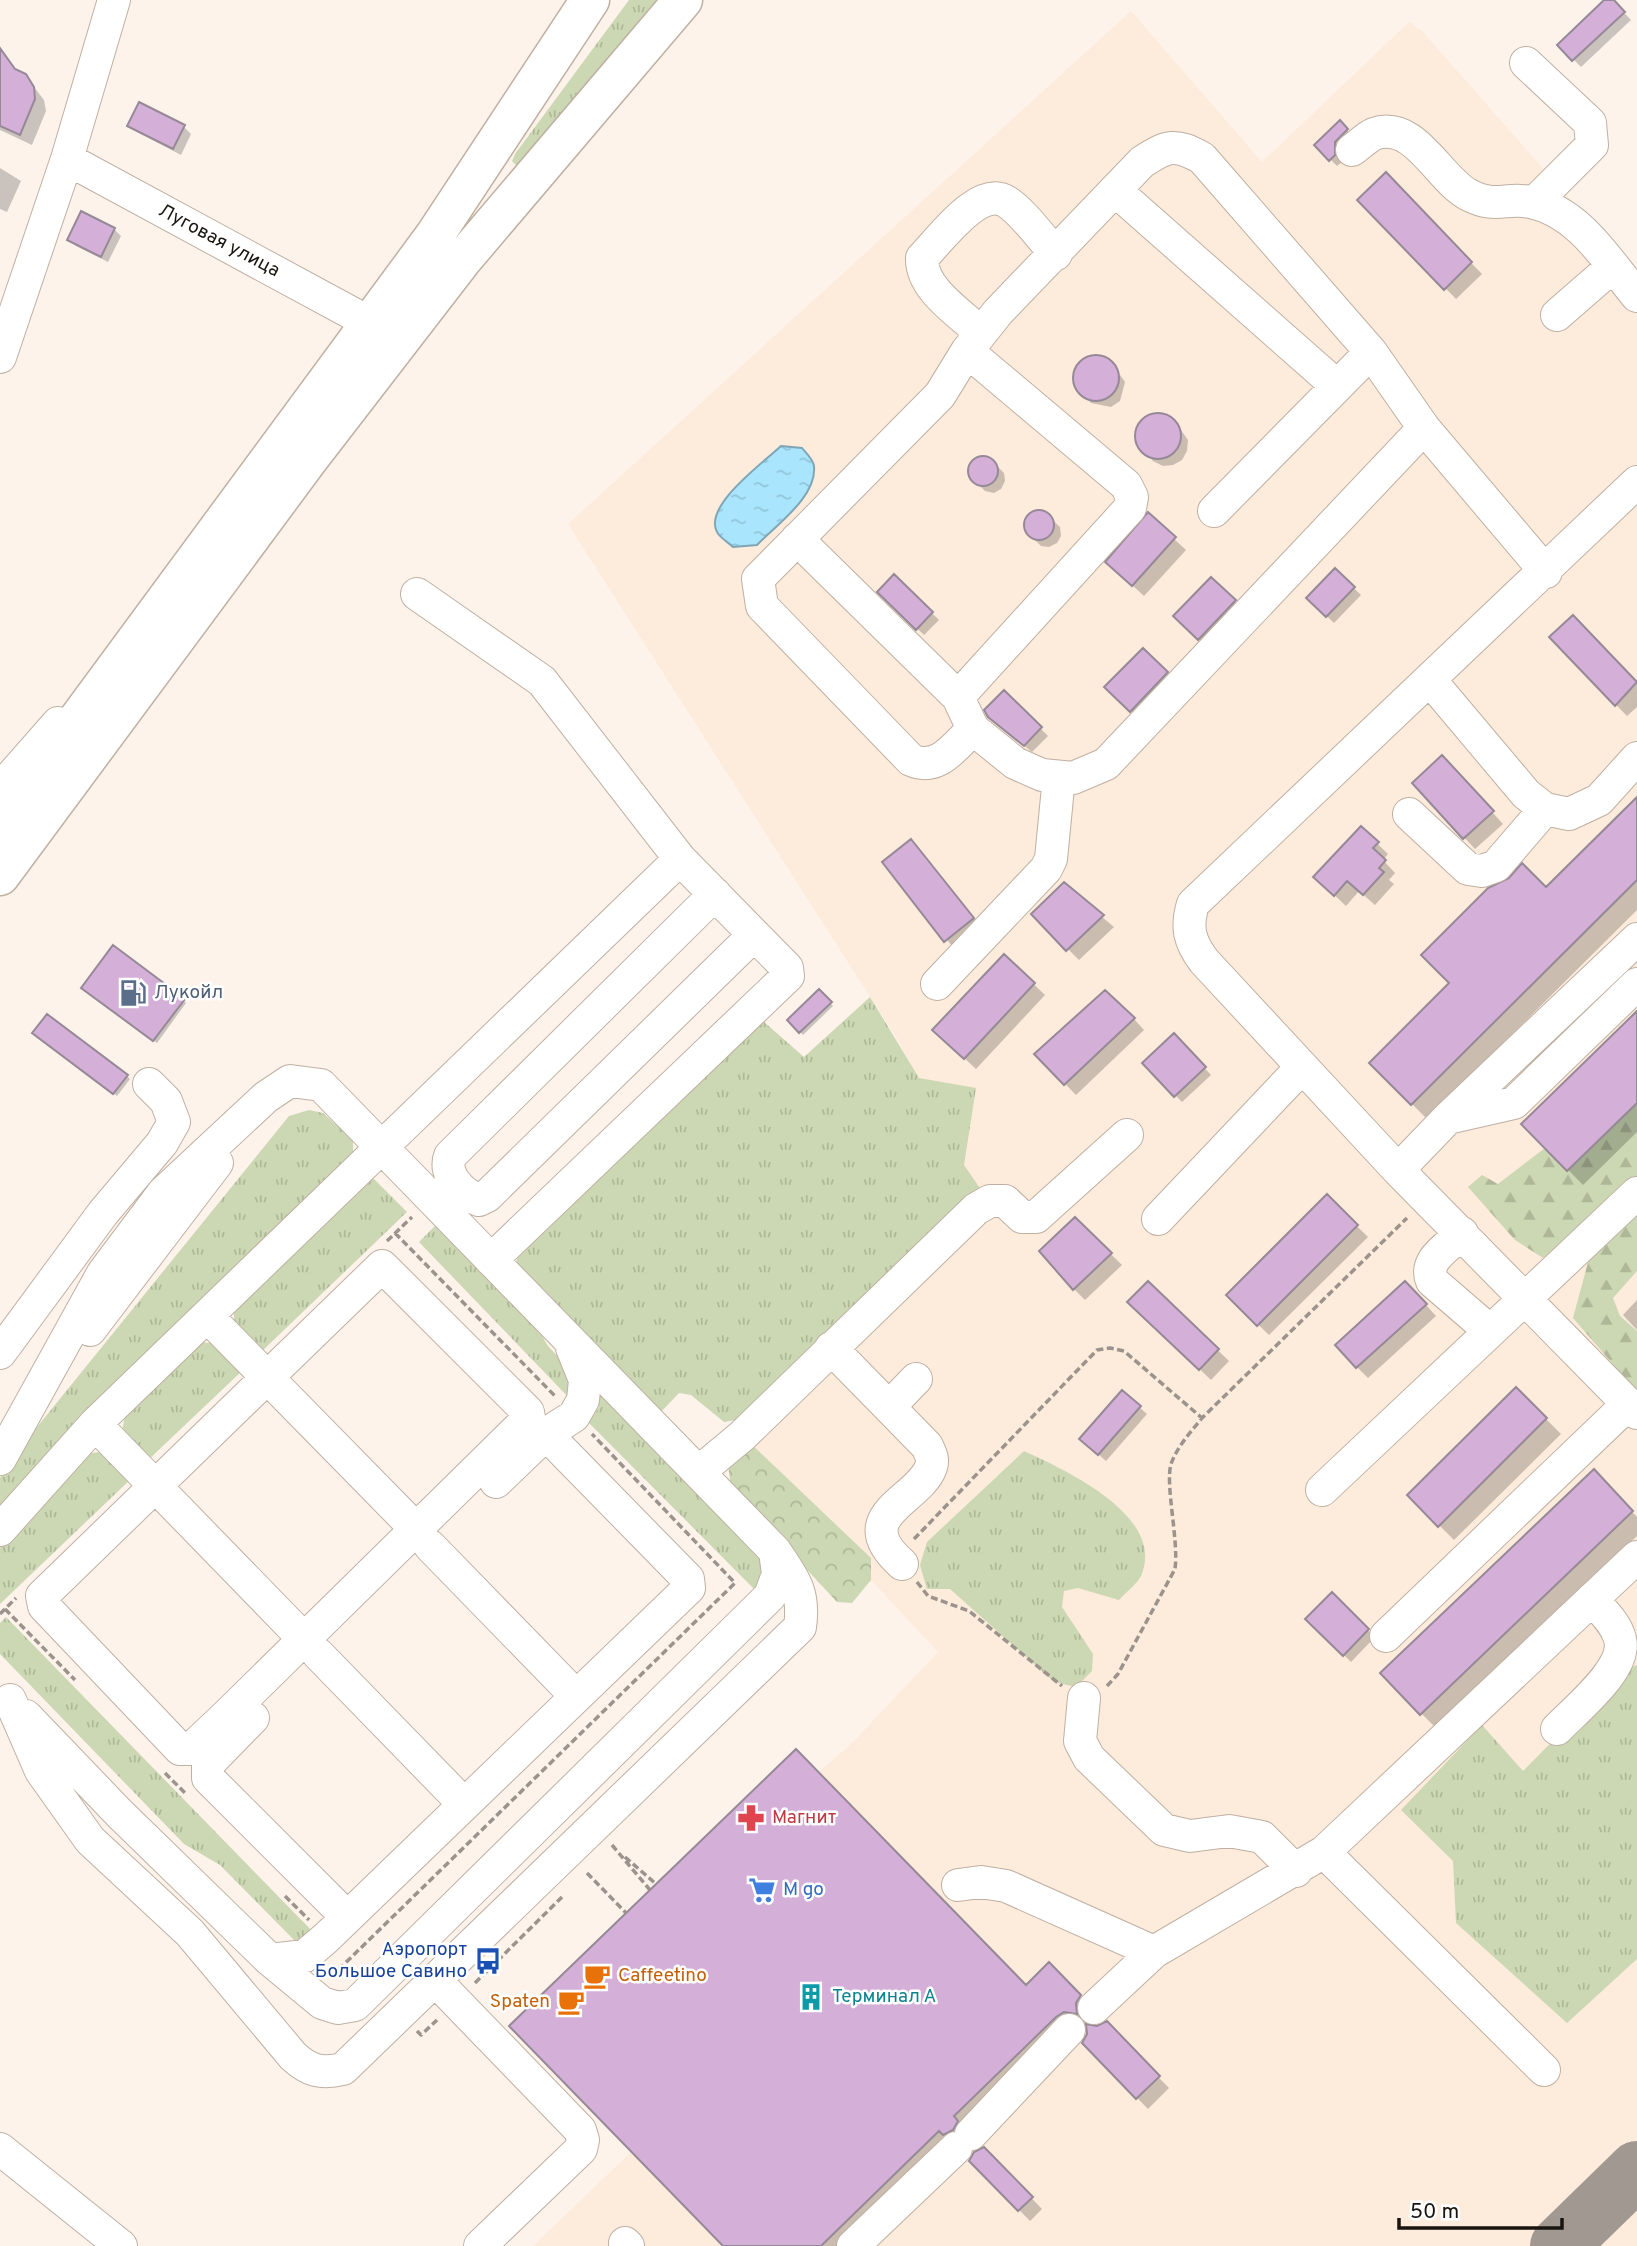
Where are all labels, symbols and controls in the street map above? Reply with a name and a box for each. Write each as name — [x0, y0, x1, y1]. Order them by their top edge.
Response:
street label: Луговая улица — [154, 199, 284, 283]
fuel station icon: Лукойл — [118, 978, 148, 1008]
place label: Лукойл — [154, 981, 223, 1005]
pharmacy icon: Магнит — [736, 1803, 766, 1833]
place label: Магнит — [772, 1806, 837, 1830]
supermarket icon: М go — [747, 1875, 777, 1905]
place label: М go — [783, 1878, 824, 1902]
place label: Аэропорт Большое Савино — [315, 1938, 467, 1984]
bus stop icon: Аэропорт Большое Савино — [473, 1946, 503, 1976]
cafe icon: Caffeetino — [582, 1961, 612, 1991]
place label: Caffeetino — [618, 1964, 707, 1988]
building icon: Терминал А — [796, 1982, 826, 2012]
place label: Терминал А — [832, 1985, 937, 2009]
cafe icon: Spaten — [556, 1987, 586, 2017]
place label: Spaten — [490, 1990, 550, 2014]
scale bar — [1399, 2186, 1562, 2230]
text: 50 m — [1410, 2199, 1459, 2226]

